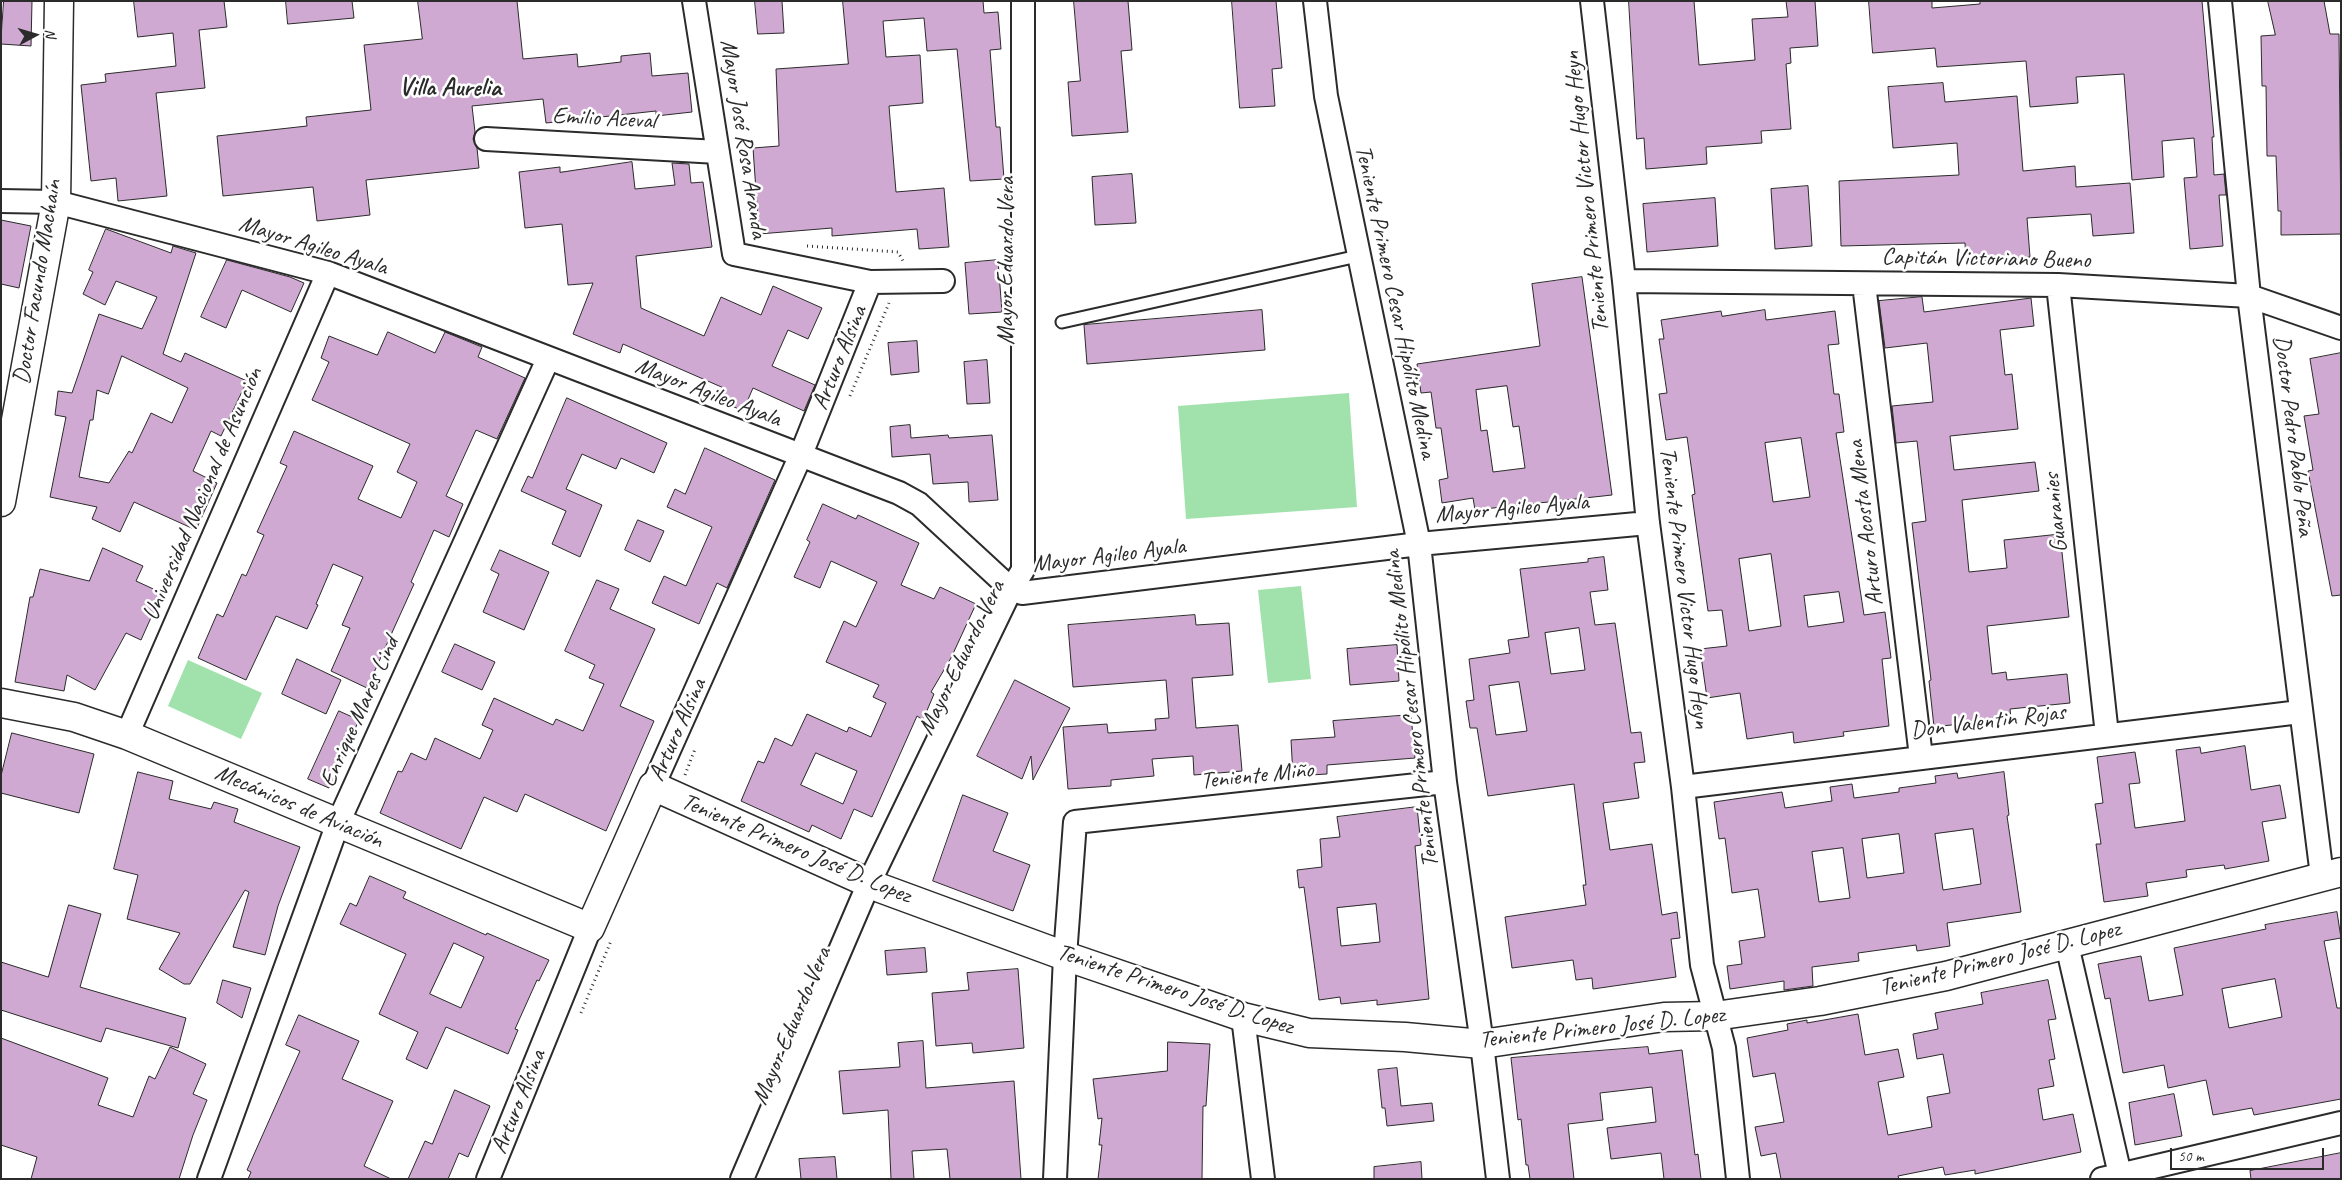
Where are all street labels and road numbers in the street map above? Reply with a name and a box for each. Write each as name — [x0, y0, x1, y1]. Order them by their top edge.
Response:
street label: Mayor José Rosa Aranda — [713, 37, 773, 241]
street label: Teniente Primero Victor Hugo Heyn — [1558, 50, 1616, 334]
street label: Emilio Aceval — [552, 102, 656, 136]
street label: Teniente Primero Cesar Hipólito Medina — [1348, 143, 1442, 461]
street label: Mayor Eduardo Vera — [993, 177, 1021, 345]
street label: Doctor Facundo Machaín — [8, 178, 68, 386]
street label: Mayor Agileo Ayala — [235, 210, 391, 282]
street label: Capitán Victoriano Bueno — [1881, 243, 2091, 275]
street label: Arturo Alsina — [806, 302, 874, 414]
street label: Doctor Pedro Pablo Peña — [2266, 334, 2320, 538]
street label: Mayor Agileo Ayala — [631, 352, 785, 434]
street label: Universidad Nacional de Asunción — [137, 363, 269, 625]
street label: Arturo Acosta Mena — [1842, 439, 1890, 607]
street label: Teniente Primero Victor Hugo Heyn — [1652, 446, 1716, 730]
street label: Guaranies — [2038, 472, 2074, 554]
street label: Mayor Agileo Ayala — [1434, 488, 1590, 530]
street label: Mayor Agileo Ayala — [1031, 532, 1187, 580]
street label: Teniente Primero Cesar Hipólito Medina — [1378, 549, 1446, 869]
street label: Mayor Eduardo Vera — [912, 576, 1012, 740]
street label: Enrique Mares Lind — [314, 632, 406, 792]
street label: Arturo Alsina — [643, 674, 713, 786]
street label: Don Valentin Rojas — [1909, 698, 2067, 746]
street label: Teniente Miño — [1199, 756, 1315, 796]
street label: Mecánicos de Aviación — [211, 759, 387, 855]
street label: Teniente Primero José D. Lopez — [677, 788, 915, 910]
street label: Teniente Primero José D. Lopez — [1877, 915, 2123, 1003]
street label: Teniente Primero José D. Lopez — [1053, 938, 1297, 1042]
street label: Mayor Eduardo Vera — [746, 943, 838, 1109]
street label: Teniente Primero José D. Lopez — [1478, 1001, 1726, 1055]
street label: Arturo Alsina — [485, 1046, 553, 1158]

